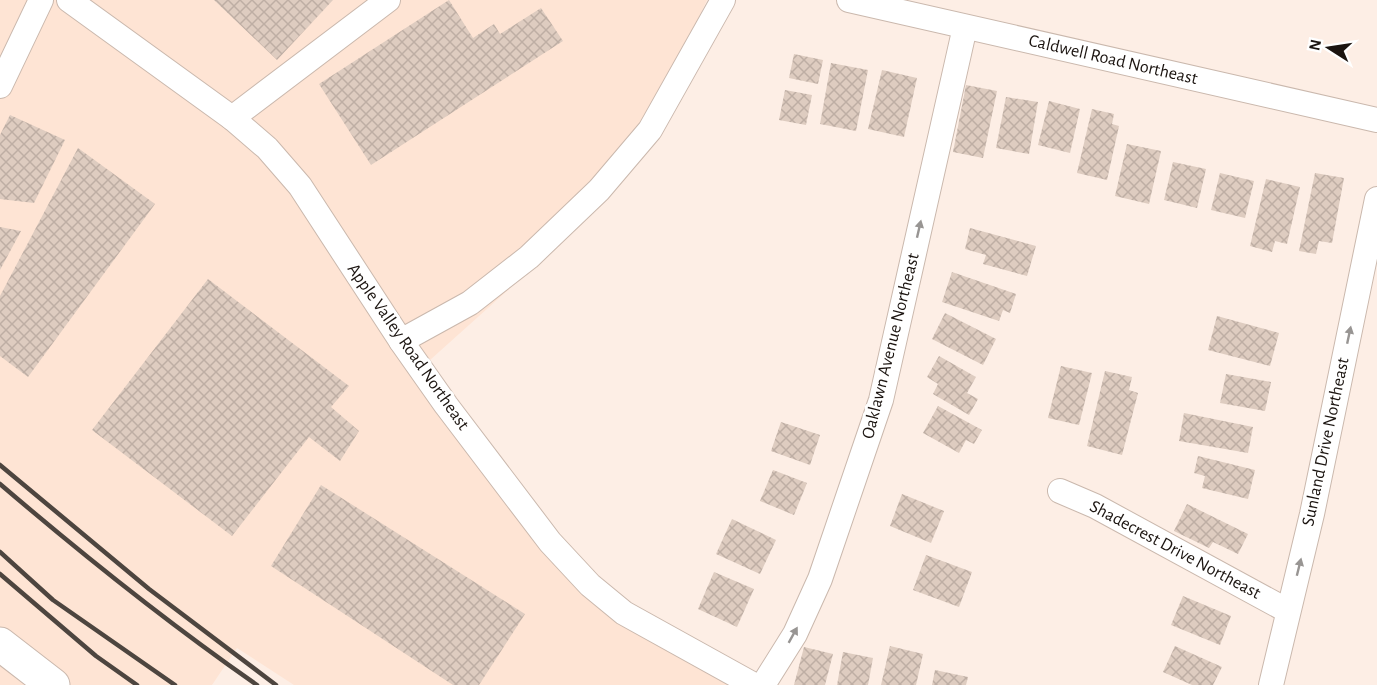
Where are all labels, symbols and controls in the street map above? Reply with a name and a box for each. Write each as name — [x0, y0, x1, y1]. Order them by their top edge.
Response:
north arrow — [1299, 18, 1359, 78]
street label: Caldwell Road Northeast — [1027, 32, 1199, 88]
text: N — [1306, 38, 1324, 52]
one-way arrow — [915, 220, 925, 239]
street label: Oaklawn Avenue Northeast — [859, 251, 923, 441]
street label: Apple Valley Road Northeast — [344, 260, 473, 434]
one-way arrow — [1345, 325, 1354, 344]
street label: Sunland Drive Northeast — [1299, 356, 1353, 528]
street label: Shadecrest Drive Northeast — [1087, 497, 1264, 603]
one-way arrow — [1294, 558, 1304, 576]
one-way arrow — [788, 626, 798, 643]

